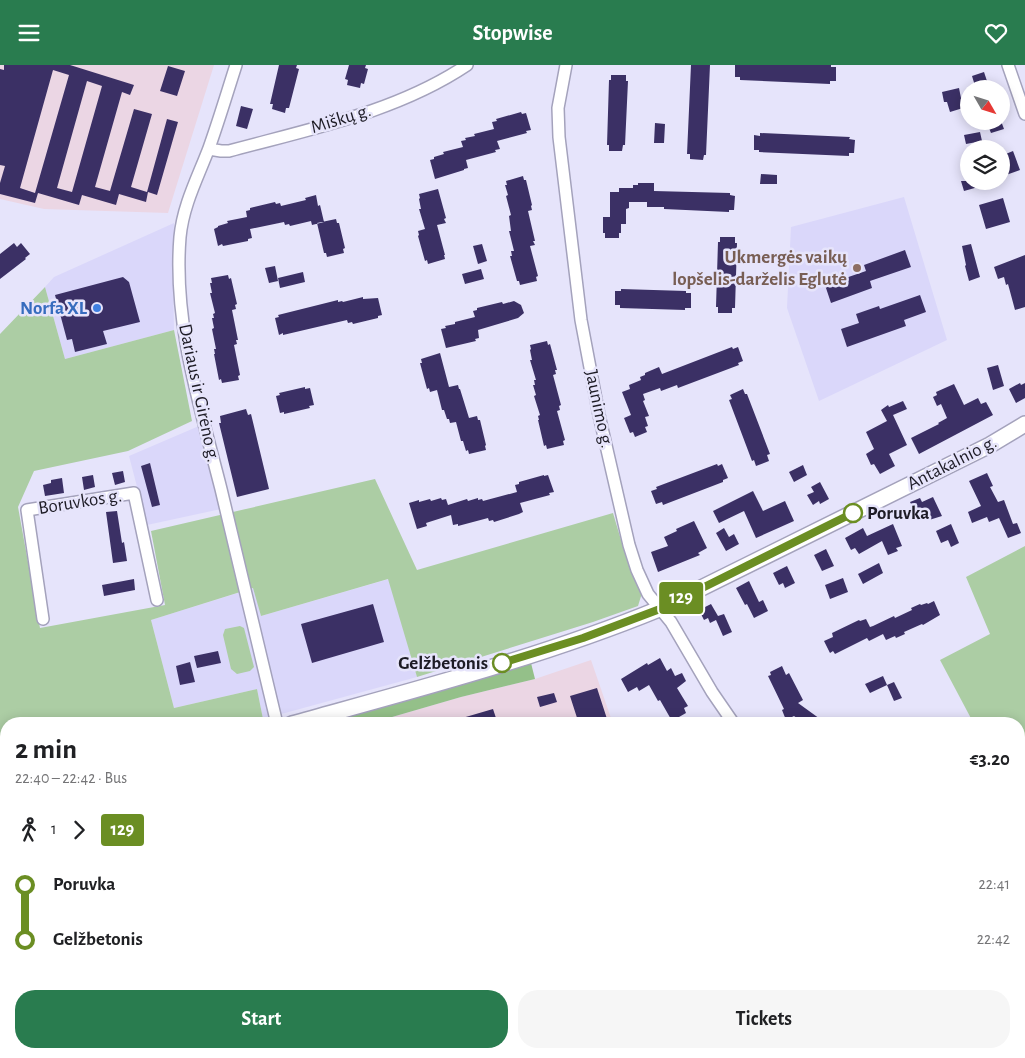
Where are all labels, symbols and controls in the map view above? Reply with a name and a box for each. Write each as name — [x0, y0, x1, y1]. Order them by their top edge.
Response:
icon: menu — [15, 19, 43, 47]
icon: heart — [982, 19, 1010, 47]
text: Stopwise — [472, 22, 553, 44]
north arrow — [960, 80, 1010, 130]
map controls — [960, 80, 1010, 190]
street label: Miškų g. — [309, 101, 373, 137]
button: layers — [960, 140, 1010, 190]
place label: Ukmergės vaikų lopšelis-darželis Eglutė — [672, 248, 847, 289]
marker: Ukmergės vaikų lopšelis-darželis Eglutė — [851, 262, 863, 274]
place label: Norfa XL — [20, 299, 88, 318]
marker: Norfa XL — [91, 302, 103, 314]
street label: Dariaus ir Girėno g. — [175, 322, 223, 464]
street label: Jaunimo g. — [581, 368, 617, 450]
street label: Antakalnio g. — [904, 432, 1000, 494]
street label: Boruvkos g. — [37, 486, 123, 518]
marker: Poruvka — [843, 503, 863, 523]
place label: Poruvka — [867, 504, 929, 523]
line badge: 129 — [652, 582, 710, 614]
text: 129 — [669, 589, 693, 607]
marker: Gelžbetonis — [492, 653, 512, 673]
place label: Gelžbetonis — [398, 654, 488, 673]
text: 2 min — [15, 736, 77, 764]
text: €3.20 — [970, 750, 1010, 769]
text: 22:40 – 22:42 · Bus — [15, 770, 127, 786]
icon: walk — [15, 816, 43, 844]
icon: forward — [65, 816, 93, 844]
text: 1 — [51, 821, 57, 837]
text: 129 — [111, 821, 134, 839]
text: Poruvka — [53, 875, 115, 894]
text: 22:41 — [979, 876, 1010, 892]
text: Gelžbetonis — [53, 930, 143, 949]
text: 22:42 — [977, 931, 1010, 947]
button: Start — [15, 990, 508, 1048]
button: Tickets — [518, 990, 1010, 1048]

